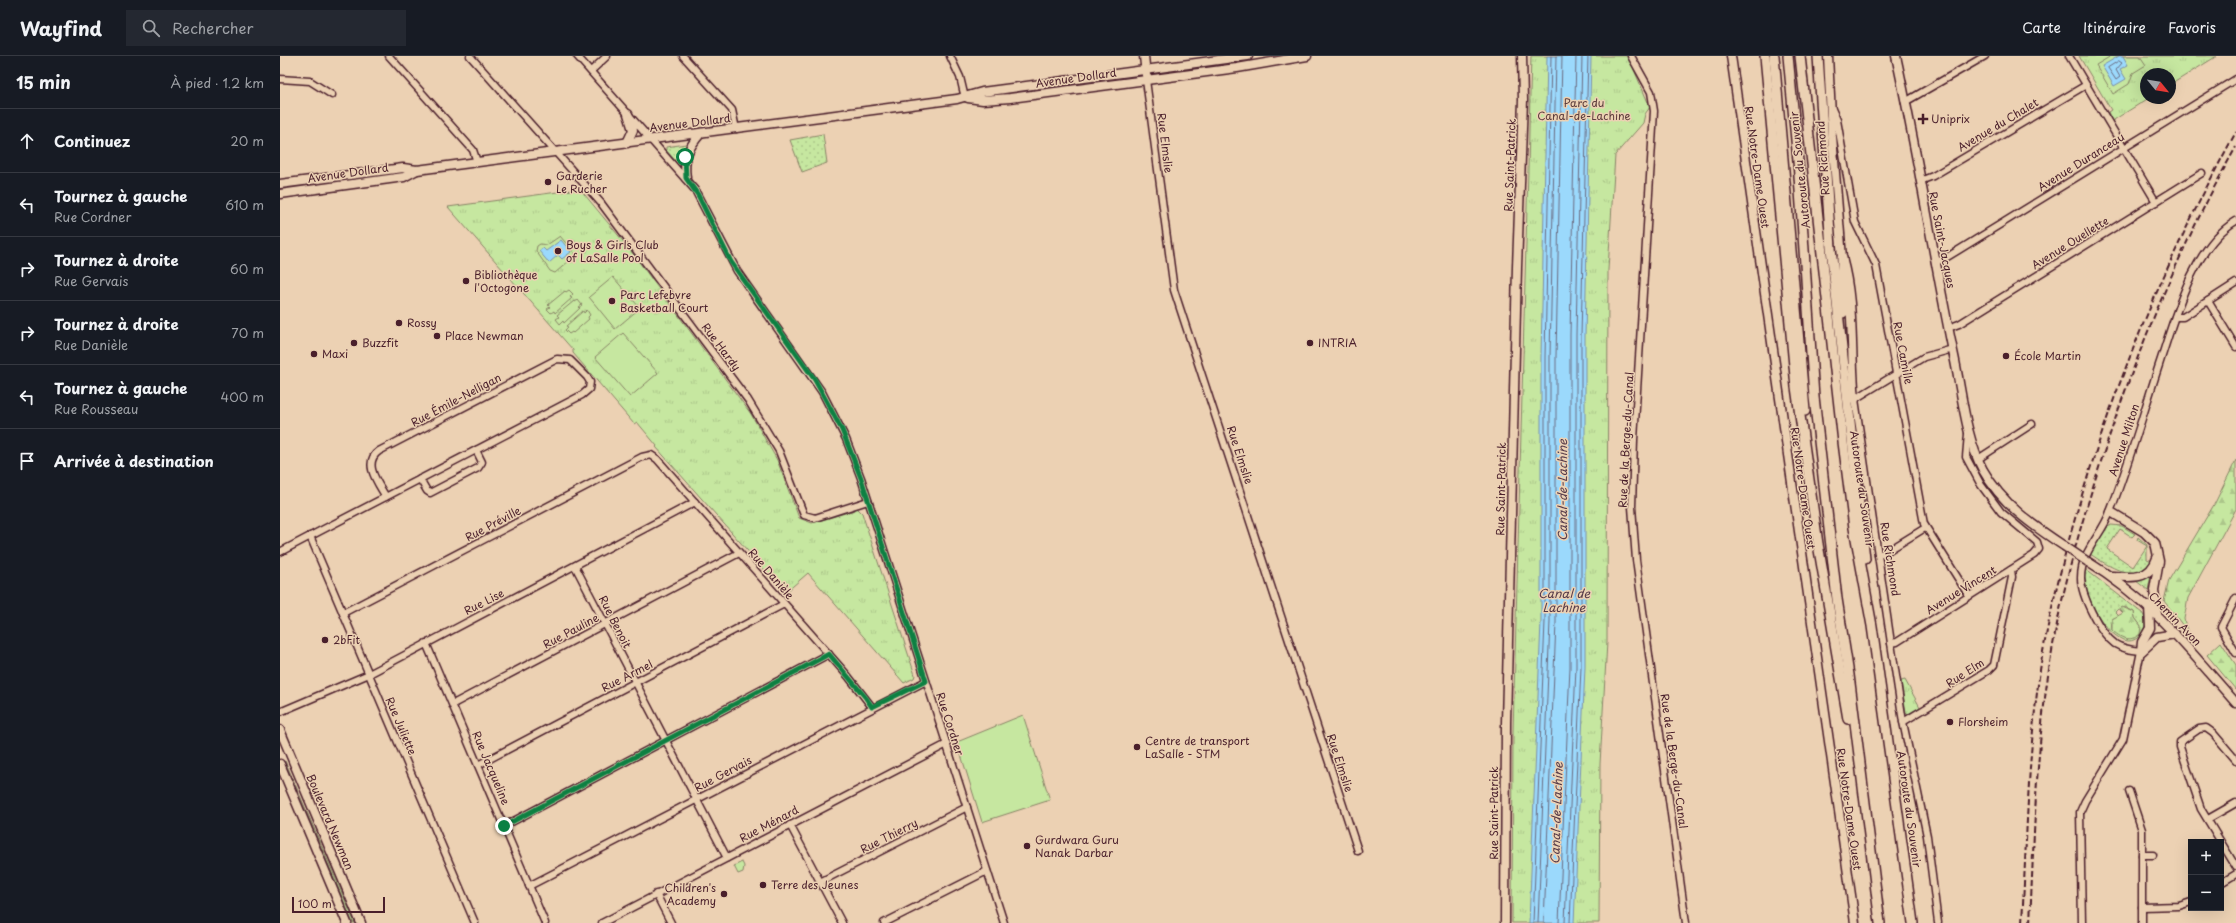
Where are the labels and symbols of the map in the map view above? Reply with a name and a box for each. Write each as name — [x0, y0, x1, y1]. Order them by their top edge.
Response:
street label: Avenue Dollard — [1034, 63, 1118, 92]
north arrow — [2140, 68, 2176, 104]
street label: Avenue du Chalet — [1954, 93, 2042, 156]
park label: Parc du Canal-de-Lachine — [1537, 94, 1631, 124]
street label: Rue Notre-Dame Ouest — [1741, 105, 1775, 230]
street label: Avenue Dollard — [648, 109, 732, 136]
place label: Uniprix — [1931, 110, 1970, 127]
street label: Autoroute du Souvenir — [1785, 111, 1814, 229]
street label: Rue Elmslie — [1153, 112, 1178, 174]
marker: Uniprix — [1918, 114, 1928, 124]
street label: Rue Saint-Patrick — [1499, 118, 1520, 212]
street label: Rue Richmond — [1811, 120, 1834, 196]
street label: Avenue Duranceau — [2034, 128, 2127, 195]
route start — [676, 148, 694, 166]
street label: Avenue Dollard — [306, 158, 390, 187]
place label: Garderie Le Rucher — [556, 167, 608, 197]
marker: Garderie Le Rucher — [543, 177, 553, 187]
street label: Rue Saint-Jacques — [1925, 190, 1960, 290]
street label: Avenue Ouellette — [2028, 212, 2112, 273]
place label: Boys & Girls Club of LaSalle Pool — [566, 236, 659, 266]
marker: Boys & Girls Club of LaSalle Pool — [553, 246, 563, 256]
place label: Bibliothèque l'Octogone — [474, 266, 538, 296]
marker: Bibliothèque l'Octogone — [461, 276, 471, 286]
place label: Parc Lefebvre Basketball Court — [620, 286, 709, 316]
marker: Parc Lefebvre Basketball Court — [607, 296, 617, 306]
place label: Rossy — [407, 314, 437, 331]
marker: Rossy — [394, 318, 404, 328]
street label: Rue Hardy — [698, 319, 745, 374]
street label: Rue Camille — [1889, 320, 1918, 386]
place label: Place Newman — [445, 327, 524, 344]
marker: Place Newman — [432, 331, 442, 341]
place label: Buzzfit — [362, 334, 399, 351]
place label: INTRIA — [1318, 334, 1357, 351]
marker: Buzzfit — [349, 338, 359, 348]
marker: INTRIA — [1305, 338, 1315, 348]
place label: Maxi — [322, 345, 348, 362]
place label: École Martin — [2014, 347, 2081, 364]
marker: Maxi — [309, 349, 319, 359]
marker: École Martin — [2001, 351, 2011, 361]
street label: Rue Émile-Nelligan — [408, 369, 504, 431]
street label: Rue de la Berge-du-Canal — [1613, 372, 1638, 508]
street label: Avenue Milton — [2104, 401, 2143, 478]
street label: Rue Elmslie — [1223, 424, 1258, 486]
street label: Rue Notre-Dame Ouest — [1787, 426, 1821, 551]
street label: Autoroute du Souvenir — [1846, 429, 1879, 548]
water label: Canal-de-Lachine — [1553, 439, 1571, 541]
street label: Rue Saint-Patrick — [1491, 442, 1510, 536]
street label: Rue Préville — [462, 502, 524, 545]
street label: Rue Richmond — [1876, 521, 1905, 597]
street label: Rue Danièle — [744, 544, 798, 603]
street label: Avenue Vincent — [1922, 561, 2000, 618]
street label: Rue Lise — [461, 584, 507, 619]
water label: Canal de Lachine — [1538, 584, 1590, 616]
street label: Chemin Avon — [2145, 588, 2206, 650]
street label: Rue Benoit — [595, 592, 636, 652]
street label: Rue Pauline — [540, 609, 602, 652]
place label: 2bFit — [333, 631, 361, 648]
marker: 2bFit — [320, 635, 330, 645]
street label: Rue Elm — [1942, 654, 1987, 691]
street label: Rue Armel — [598, 655, 655, 696]
street label: Rue Cordner — [932, 690, 969, 759]
street label: Rue de la Berge-du-Canal — [1657, 692, 1692, 829]
street label: Rue Juliette — [382, 694, 421, 758]
place label: Florsheim — [1958, 713, 2008, 730]
marker: Florsheim — [1945, 717, 1955, 727]
street label: Rue Jacqueline — [468, 728, 515, 807]
place label: Centre de transport LaSalle - STM — [1145, 732, 1250, 762]
street label: Rue Elmslie — [1323, 732, 1358, 794]
marker: Centre de transport LaSalle - STM — [1132, 742, 1142, 752]
street label: Rue Notre-Dame Ouest — [1833, 747, 1867, 872]
street label: Autoroute du Souvenir — [1893, 749, 1926, 868]
street label: Rue Gervais — [691, 751, 755, 796]
water label: Canal-de-Lachine — [1545, 761, 1567, 864]
street label: Rue Saint-Patrick — [1485, 766, 1502, 860]
street label: Boulevard Newman — [303, 771, 358, 872]
street label: Rue Ménard — [736, 801, 802, 846]
street label: Rue Thierry — [857, 814, 920, 857]
route end — [495, 817, 513, 835]
place label: Gurdwara Guru Nanak Darbar — [1035, 831, 1119, 861]
marker: Gurdwara Guru Nanak Darbar — [1022, 841, 1032, 851]
place label: Terre des Jeunes — [771, 876, 858, 893]
place label: Children's Academy — [664, 879, 716, 909]
marker: Terre des Jeunes — [758, 880, 768, 890]
marker: Children's Academy — [719, 889, 729, 899]
scale bar — [292, 895, 385, 914]

